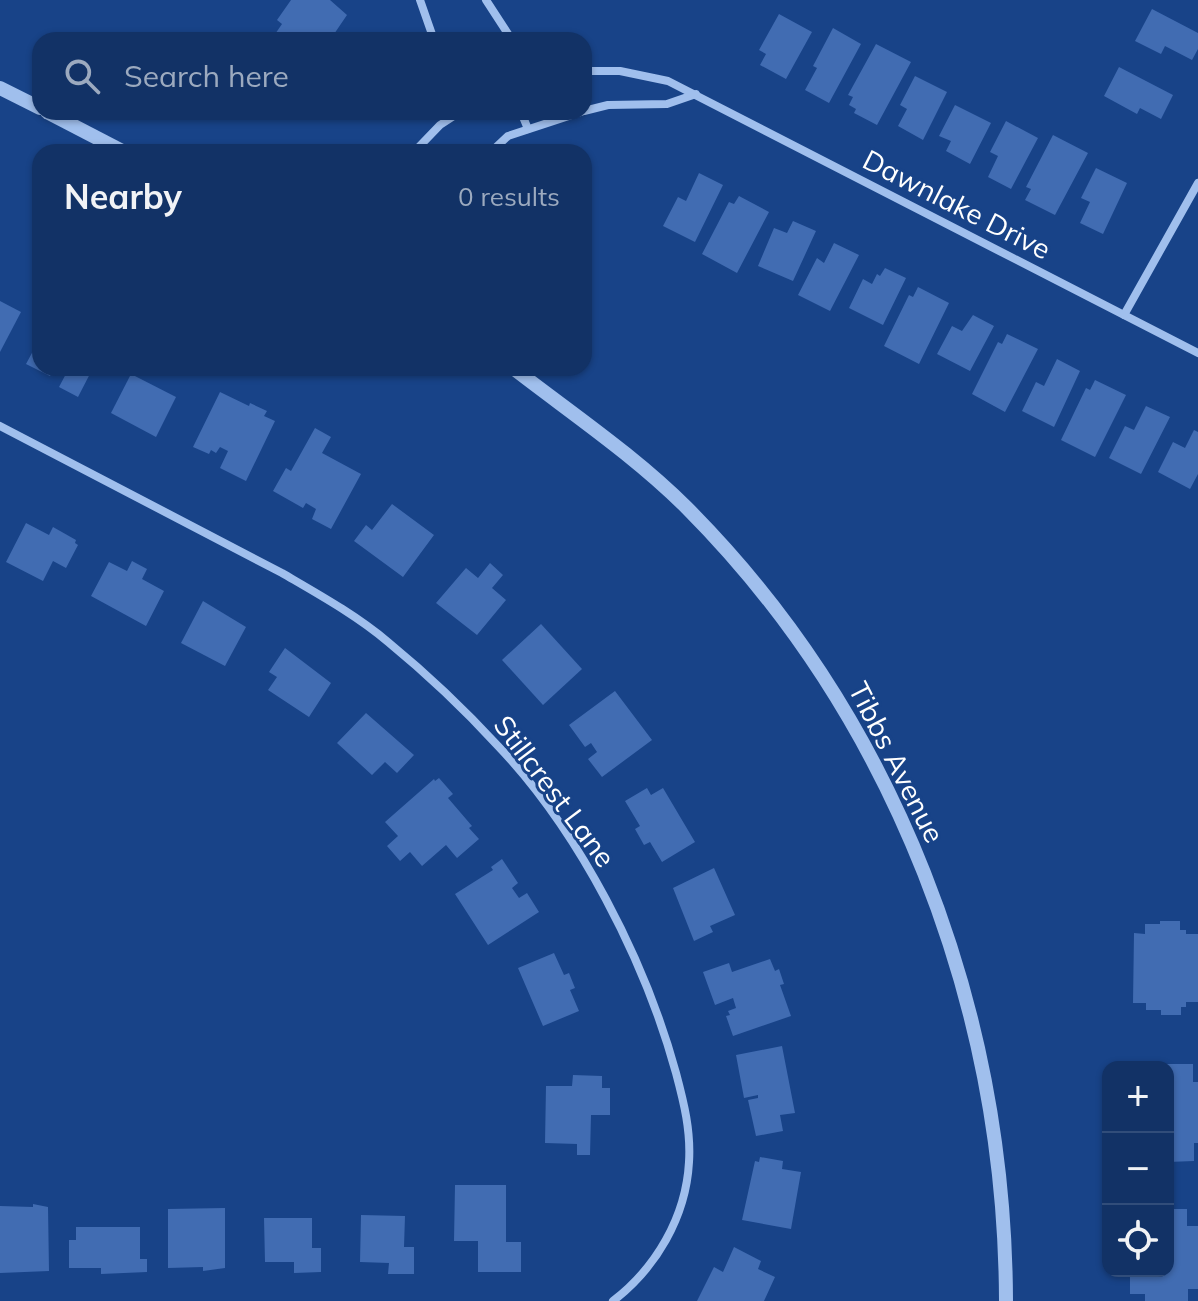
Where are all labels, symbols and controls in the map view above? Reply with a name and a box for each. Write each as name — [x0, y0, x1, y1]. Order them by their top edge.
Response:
search box — [32, 32, 592, 120]
icon: search — [60, 54, 104, 98]
text: Search here — [124, 57, 289, 95]
street label: Dawnlake Drive — [857, 142, 1057, 266]
text: Nearby — [64, 175, 182, 218]
text: 0 results — [458, 180, 560, 213]
street label: Tibbs Avenue — [841, 676, 953, 848]
street label: Stillcrest Lane — [487, 708, 623, 874]
map controls — [1102, 1061, 1174, 1277]
button: + — [1102, 1061, 1174, 1133]
button: − — [1102, 1133, 1174, 1205]
button: locate — [1102, 1205, 1174, 1277]

